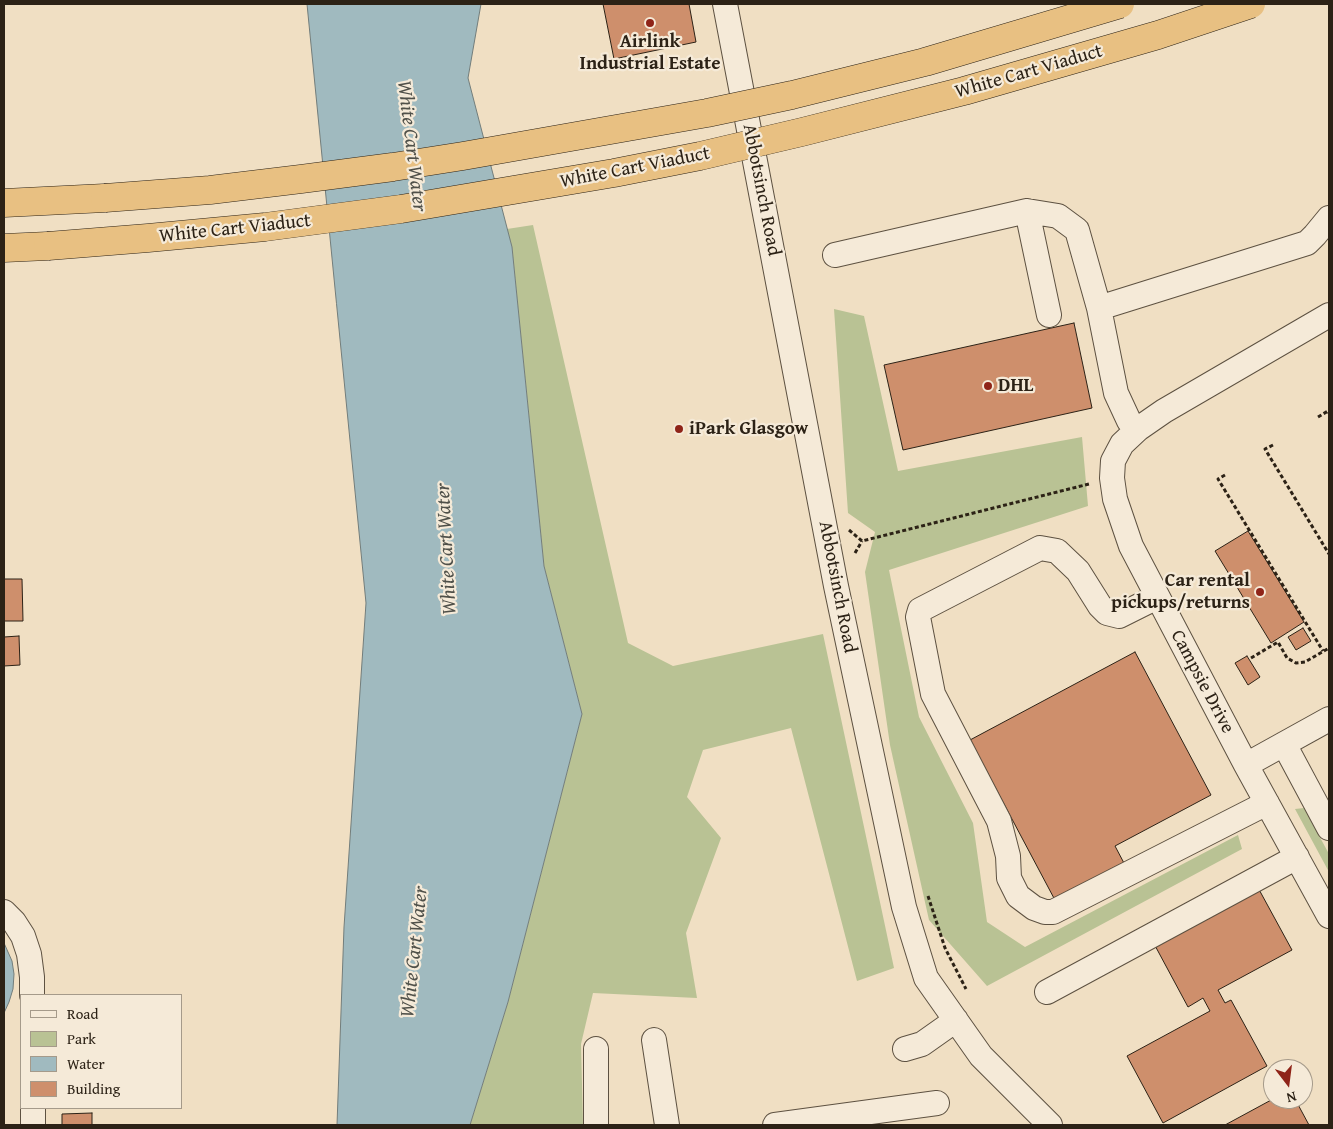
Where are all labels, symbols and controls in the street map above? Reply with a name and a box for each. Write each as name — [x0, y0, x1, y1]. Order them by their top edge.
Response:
marker: Airlink Industrial Estate — [644, 17, 656, 29]
place label: Airlink Industrial Estate — [579, 31, 721, 75]
street label: White Cart Viaduct — [953, 40, 1105, 104]
water label: White Cart Water — [391, 79, 431, 213]
street label: Abbotsinch Road — [737, 122, 785, 258]
street label: White Cart Viaduct — [558, 142, 712, 194]
street label: White Cart Viaduct — [158, 210, 312, 248]
place label: DHL — [998, 375, 1033, 397]
marker: DHL — [982, 380, 994, 392]
place label: iPark Glasgow — [689, 418, 808, 440]
marker: iPark Glasgow — [673, 423, 685, 435]
water label: White Cart Water — [432, 483, 462, 615]
street label: Abbotsinch Road — [813, 519, 861, 655]
place label: Car rental pickups/returns — [1111, 570, 1250, 614]
marker: Car rental pickups/returns — [1254, 586, 1266, 598]
street label: Campsie Drive — [1165, 626, 1239, 738]
water label: White Cart Water — [396, 885, 434, 1019]
legend — [20, 994, 182, 1109]
text: Road — [67, 1003, 98, 1024]
text: Park — [67, 1028, 96, 1049]
text: Water — [67, 1053, 105, 1074]
north arrow — [1263, 1059, 1313, 1109]
text: Building — [67, 1078, 120, 1099]
text: N — [1285, 1087, 1299, 1108]

